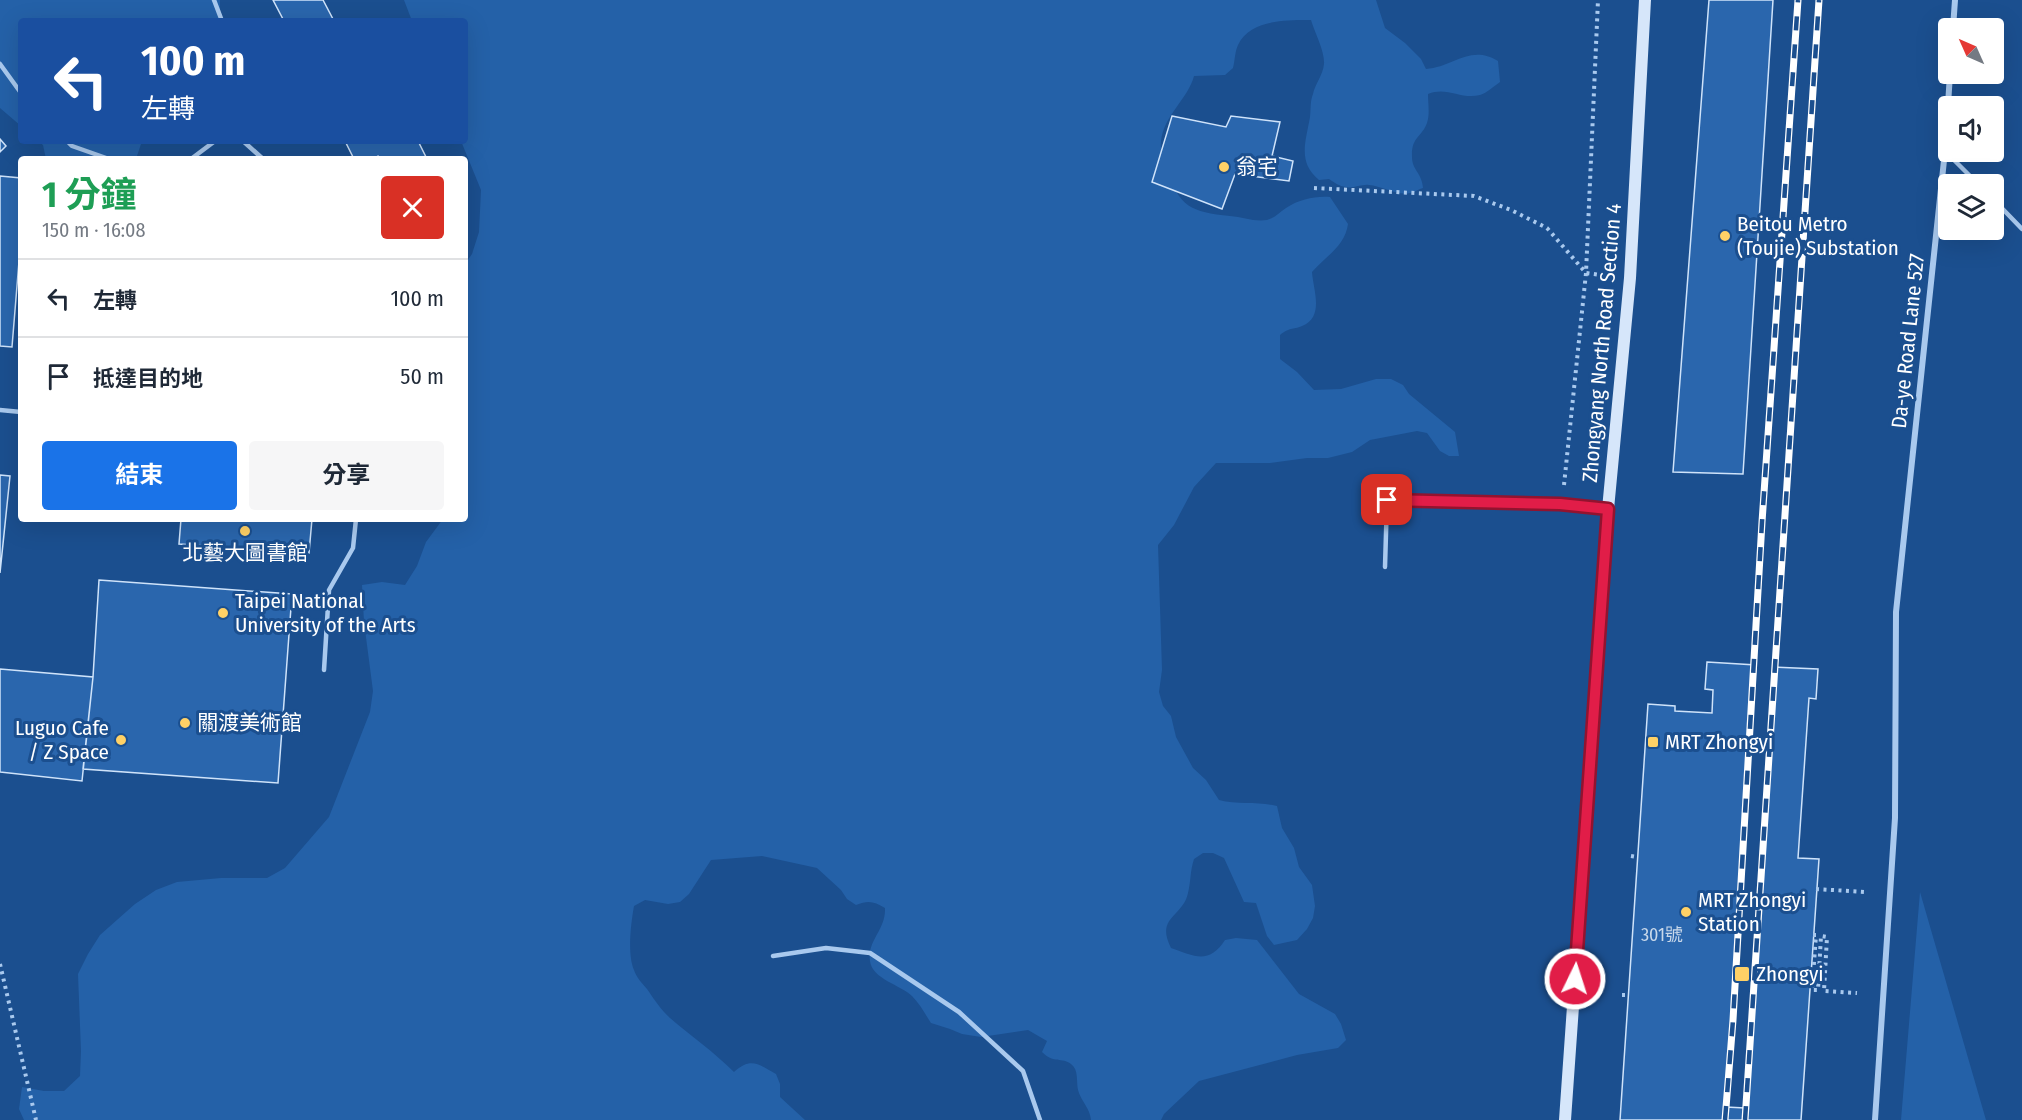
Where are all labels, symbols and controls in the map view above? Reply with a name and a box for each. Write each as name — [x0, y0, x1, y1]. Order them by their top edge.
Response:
north arrow — [1938, 18, 2004, 84]
map controls — [1938, 18, 2004, 240]
text: 100 m — [141, 36, 245, 86]
icon: left — [42, 42, 120, 120]
text: 左轉 — [141, 93, 195, 125]
button: sound — [1938, 96, 2004, 162]
place label: 翁宅 — [1236, 154, 1278, 180]
marker: 翁宅 — [1217, 160, 1231, 174]
text: 1 分鐘 — [42, 173, 137, 217]
button: layers — [1938, 174, 2004, 240]
button: close — [381, 176, 444, 239]
street label: Zhongyang North Road Section 4 — [1577, 202, 1627, 484]
place label: Beitou Metro (Toujie) Substation — [1737, 211, 1899, 261]
text: 150 m · 16:08 — [42, 218, 146, 242]
marker: Beitou Metro (Toujie) Substation — [1718, 229, 1732, 243]
street label: Da-ye Road Lane 527 — [1886, 252, 1930, 430]
icon: left — [42, 282, 75, 315]
text: 100 m — [390, 285, 444, 312]
text: 左轉 — [93, 287, 137, 314]
icon: arrive — [42, 360, 75, 393]
text: 50 m — [400, 363, 444, 390]
text: 抵達目的地 — [93, 365, 203, 392]
button: 結束 — [42, 441, 237, 510]
button: 分享 — [249, 441, 444, 510]
pin — [1361, 474, 1412, 525]
icon: arrive — [1370, 483, 1403, 516]
marker: 北藝大圖書館 — [238, 524, 252, 538]
place label: 北藝大圖書館 — [182, 540, 308, 566]
place label: Taipei National University of the Arts — [235, 588, 416, 638]
marker: Taipei National University of the Arts — [216, 606, 230, 620]
place label: 關渡美術館 — [197, 710, 302, 736]
place label: Luguo Cafe / Z Space — [15, 715, 109, 765]
marker: 關渡美術館 — [178, 716, 192, 730]
place label: MRT Zhongyi — [1665, 729, 1773, 755]
marker: Luguo Cafe / Z Space — [114, 733, 128, 747]
marker: MRT Zhongyi — [1646, 735, 1660, 749]
place label: MRT Zhongyi Station — [1698, 887, 1806, 937]
marker: MRT Zhongyi Station — [1679, 905, 1693, 919]
house number: 301號 — [1641, 924, 1683, 946]
position arrow — [1543, 947, 1607, 1011]
place label: Zhongyi — [1756, 961, 1824, 987]
marker: Zhongyi — [1733, 965, 1751, 983]

